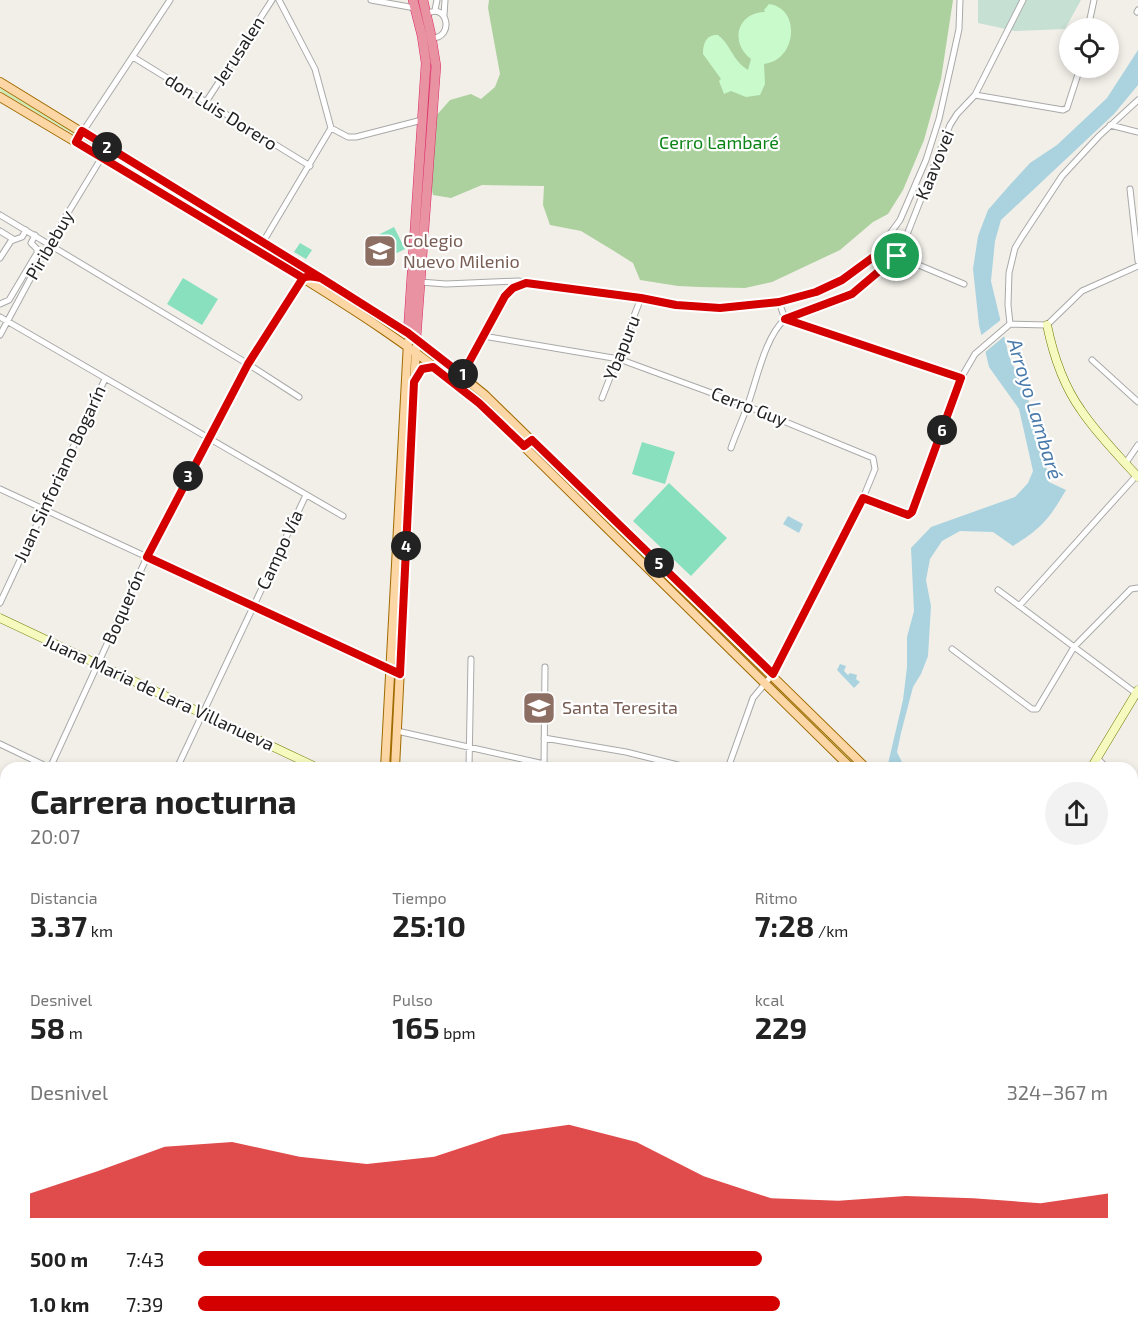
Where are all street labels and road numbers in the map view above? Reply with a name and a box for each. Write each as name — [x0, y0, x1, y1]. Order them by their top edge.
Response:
street label: Jerusalen — [208, 12, 269, 89]
street label: don Luis Dorero — [161, 68, 282, 154]
street label: Kaavovei — [910, 126, 958, 203]
street label: Piribebuy — [20, 205, 78, 283]
street label: Ybapuru — [598, 312, 644, 384]
street label: Juan Sinforiano Bogarín — [8, 382, 110, 565]
street label: Cerro Guy — [708, 382, 791, 431]
street label: Campo Vía — [251, 506, 307, 593]
street label: Boquerón — [97, 566, 149, 647]
street label: Juana Maria de Lara Villanueva — [41, 629, 278, 755]

